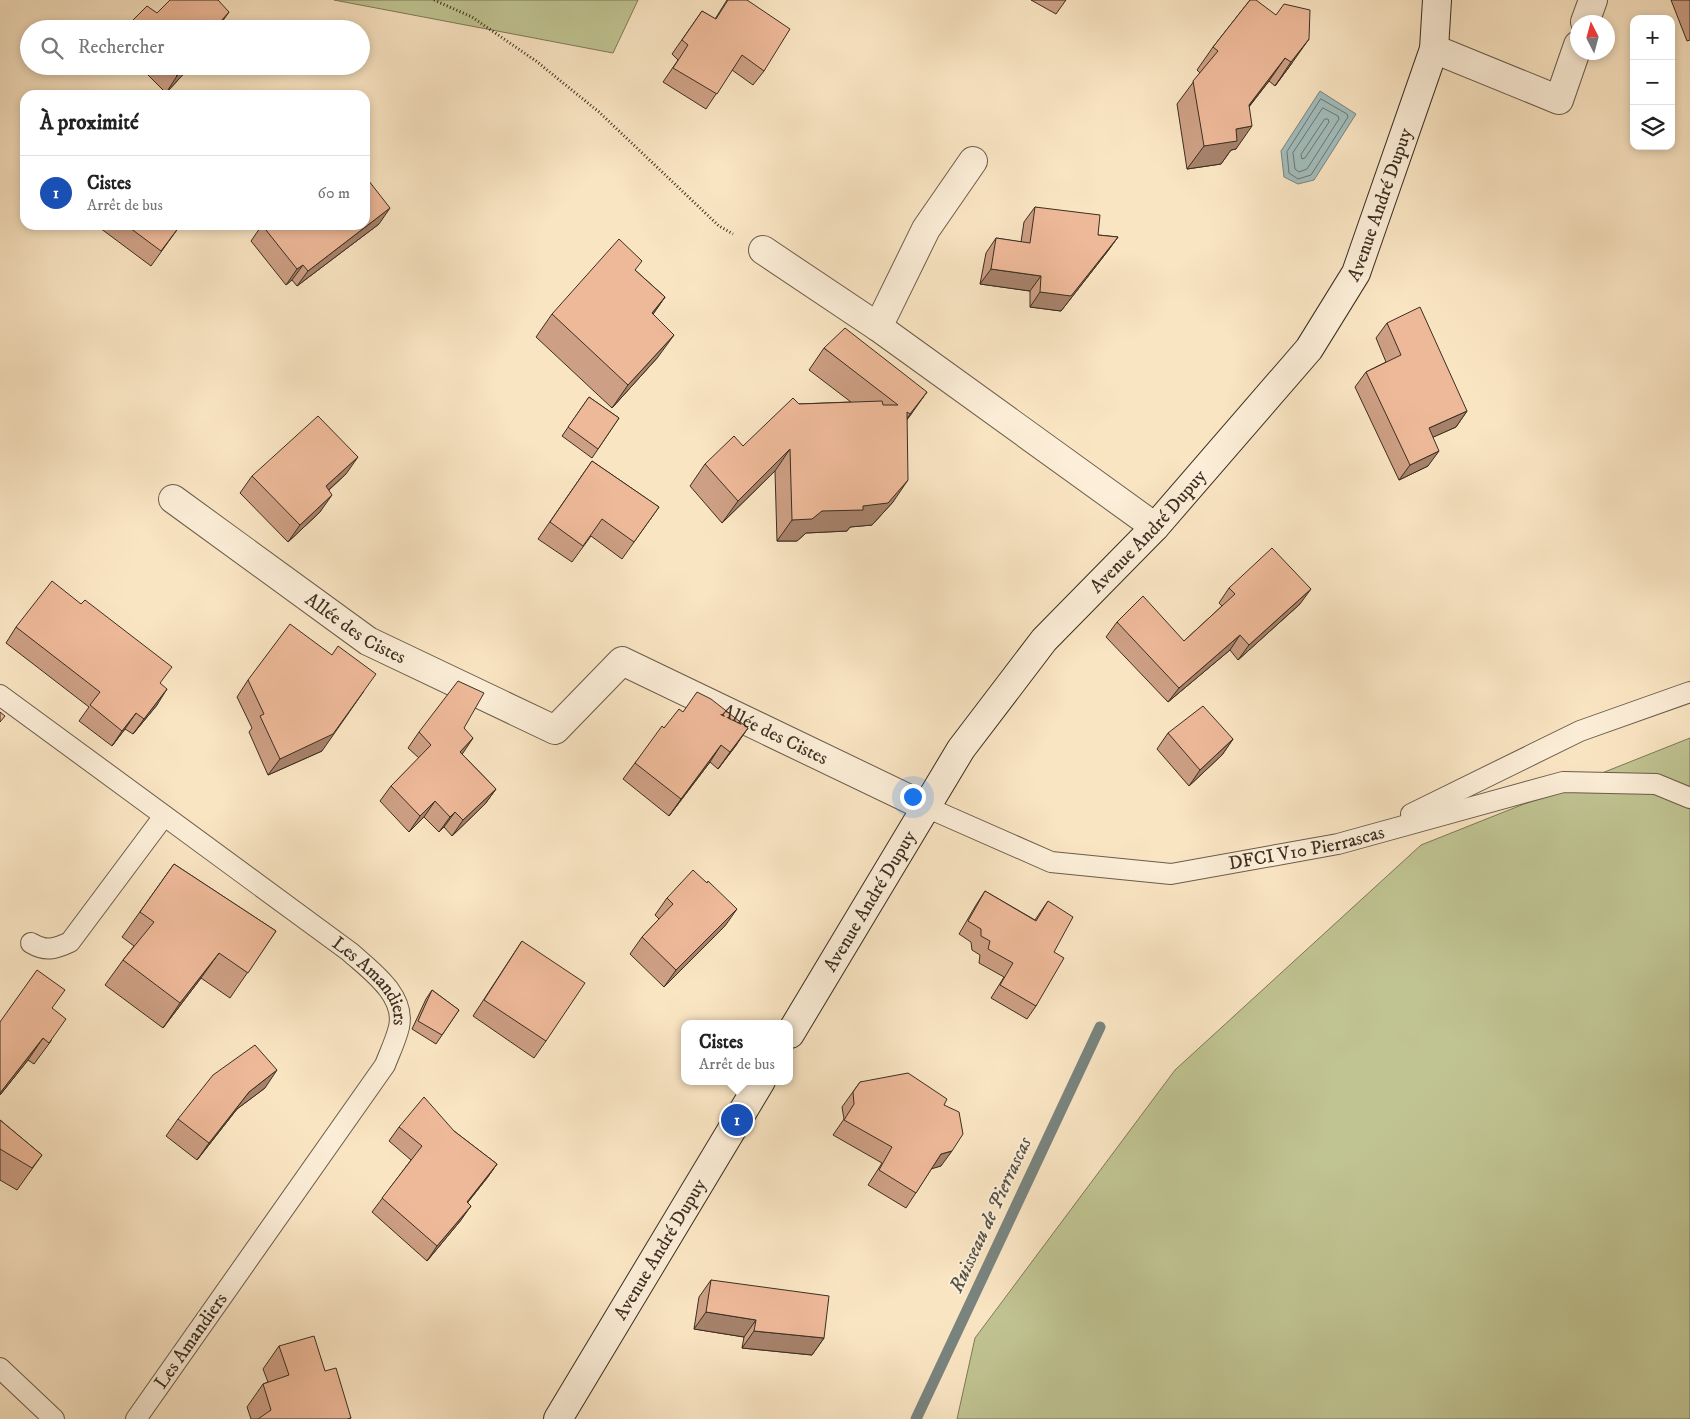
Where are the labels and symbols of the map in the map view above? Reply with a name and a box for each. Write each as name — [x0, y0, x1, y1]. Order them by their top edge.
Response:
north arrow — [1570, 15, 1615, 60]
street label: Avenue André Dupuy — [1342, 124, 1417, 286]
street label: Avenue André Dupuy — [1085, 464, 1212, 598]
street label: Allée des Cistes — [301, 588, 409, 669]
street label: Allée des Cistes — [718, 699, 832, 770]
your location — [900, 784, 926, 810]
street label: DFCI V10 Pierrascas — [1227, 820, 1387, 875]
street label: Avenue André Dupuy — [819, 826, 921, 976]
street label: Les Amandiers — [328, 931, 412, 1027]
pin: 1 — [721, 1101, 753, 1139]
water label: Ruisseau de Pierrascas — [944, 1133, 1038, 1298]
street label: Avenue André Dupuy — [609, 1174, 712, 1324]
street label: Les Amandiers — [149, 1289, 233, 1393]

